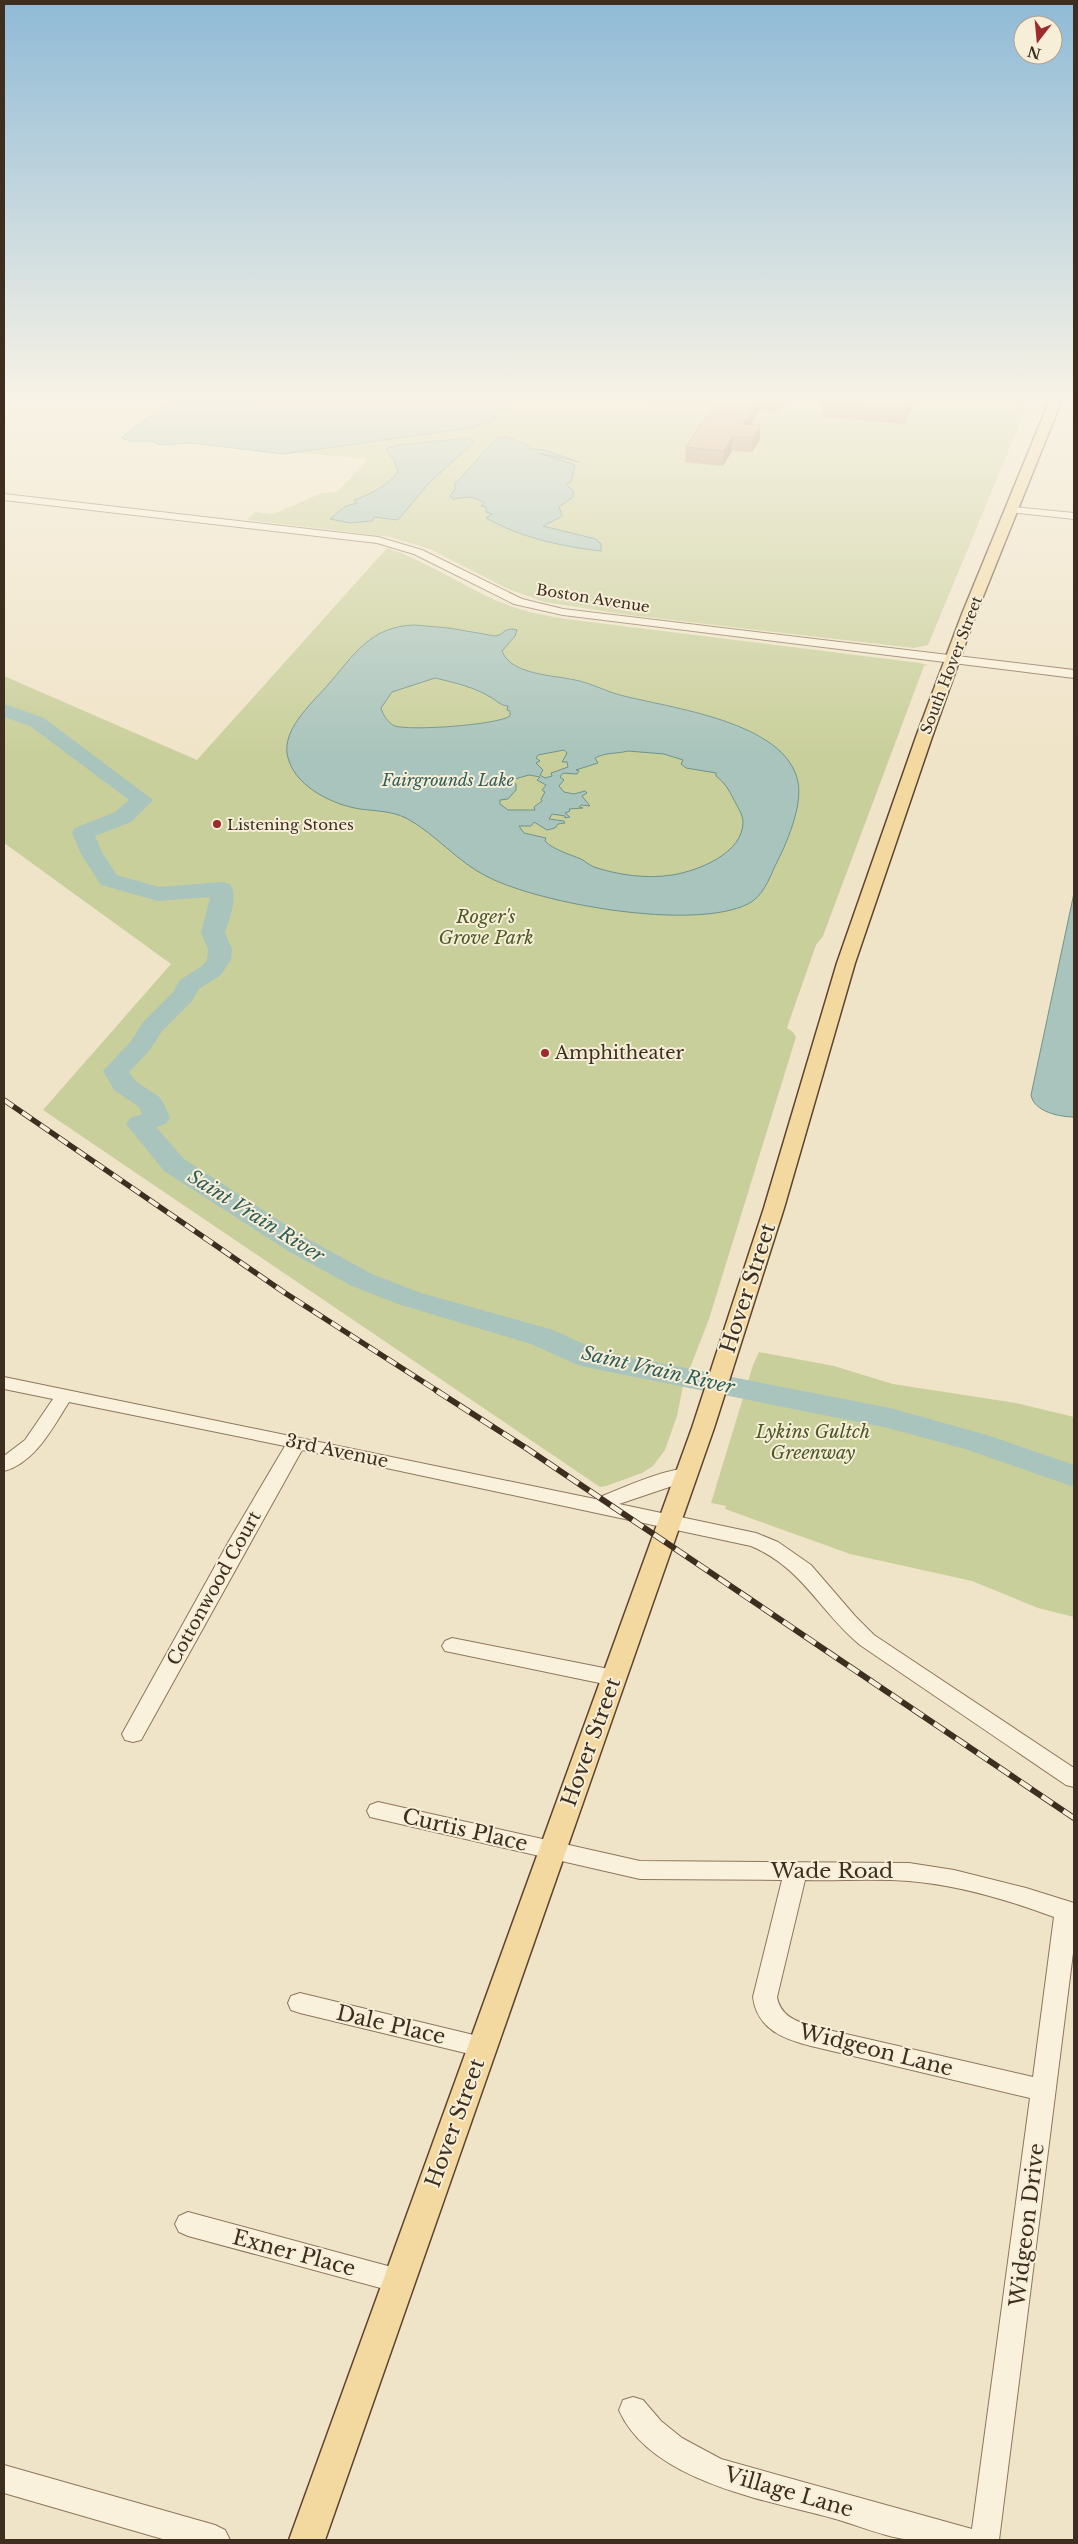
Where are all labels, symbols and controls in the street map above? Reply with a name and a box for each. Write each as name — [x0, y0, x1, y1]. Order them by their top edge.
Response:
north arrow — [1013, 15, 1063, 65]
text: N — [1026, 42, 1043, 63]
street label: Boston Avenue — [535, 580, 651, 616]
street label: South Hover Street — [916, 593, 986, 737]
water label: Fairgrounds Lake — [381, 770, 515, 790]
place label: Listening Stones — [227, 815, 354, 834]
marker: Listening Stones — [211, 818, 223, 830]
park label: Roger's Grove Park — [439, 906, 533, 949]
place label: Amphitheater — [554, 1042, 685, 1064]
marker: Amphitheater — [539, 1047, 551, 1059]
water label: Saint Vrain River — [184, 1165, 329, 1268]
street label: Hover Street — [715, 1220, 781, 1356]
water label: Saint Vrain River — [579, 1341, 738, 1399]
park label: Lykins Gultch Greenway — [755, 1421, 870, 1464]
street label: 3rd Avenue — [284, 1429, 390, 1473]
street label: Cottonwood Court — [162, 1507, 266, 1669]
street label: Hover Street — [556, 1674, 626, 1810]
street label: Curtis Place — [400, 1803, 530, 1857]
street label: Wade Road — [770, 1858, 893, 1884]
street label: Dale Place — [334, 2000, 448, 2050]
street label: Widgeon Lane — [795, 2018, 956, 2082]
street label: Hover Street — [420, 2055, 490, 2191]
street label: Widgeon Drive — [1004, 2142, 1050, 2309]
street label: Exner Place — [230, 2224, 358, 2282]
street label: Village Lane — [721, 2461, 856, 2523]

